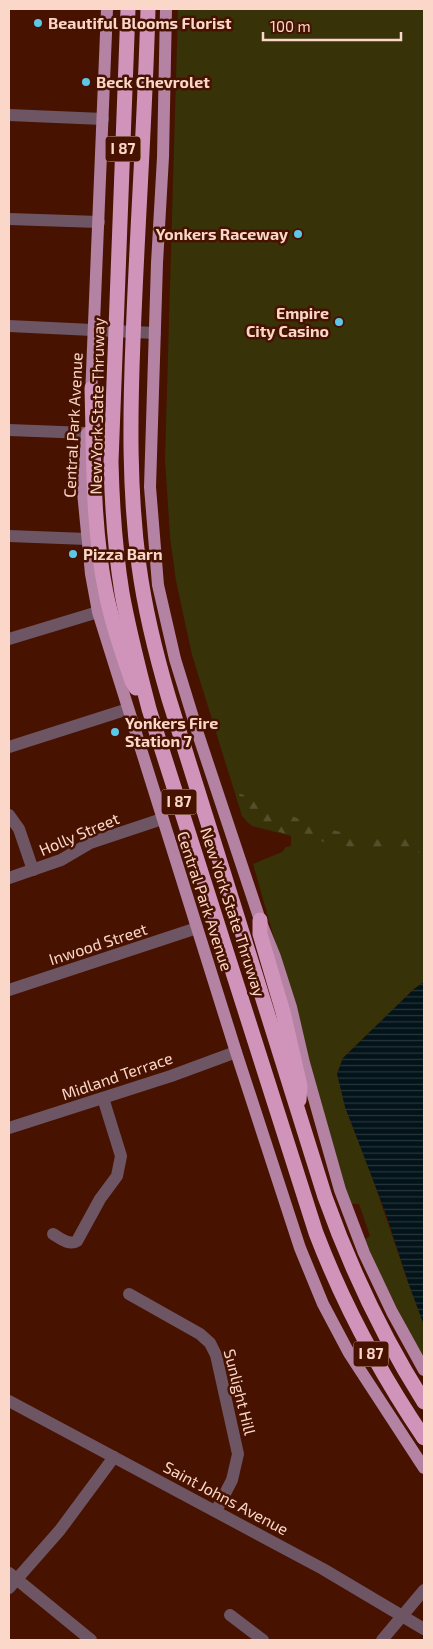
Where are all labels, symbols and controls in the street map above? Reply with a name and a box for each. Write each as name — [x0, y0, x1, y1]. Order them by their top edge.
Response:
scale bar — [263, 10, 400, 42]
place label: Beautiful Blooms Florist — [48, 13, 232, 32]
marker: Beautiful Blooms Florist — [32, 17, 44, 29]
text: 100 m — [270, 17, 311, 35]
place label: Beck Chevrolet — [96, 72, 210, 91]
marker: Beck Chevrolet — [80, 76, 92, 88]
road number: I 87 — [106, 136, 140, 162]
place label: Yonkers Raceway — [156, 224, 288, 244]
marker: Yonkers Raceway — [292, 228, 304, 240]
place label: Empire City Casino — [246, 303, 329, 341]
marker: Empire City Casino — [333, 316, 345, 328]
street label: New York State Thruway — [85, 317, 108, 495]
street label: Central Park Avenue — [59, 352, 86, 498]
place label: Pizza Barn — [83, 544, 163, 563]
marker: Pizza Barn — [67, 548, 79, 560]
place label: Yonkers Fire Station 7 — [125, 713, 218, 750]
marker: Yonkers Fire Station 7 — [109, 726, 121, 738]
road number: I 87 — [162, 790, 196, 814]
street label: Holly Street — [36, 808, 122, 859]
street label: New York State Thruway — [197, 825, 270, 1000]
street label: Central Park Avenue — [174, 829, 237, 973]
street label: Inwood Street — [46, 919, 149, 968]
street label: Midland Terrace — [59, 1048, 175, 1103]
road number: I 87 — [354, 1342, 388, 1366]
street label: Sunlight Hill — [221, 1347, 260, 1437]
street label: Saint Johns Avenue — [161, 1457, 292, 1538]

